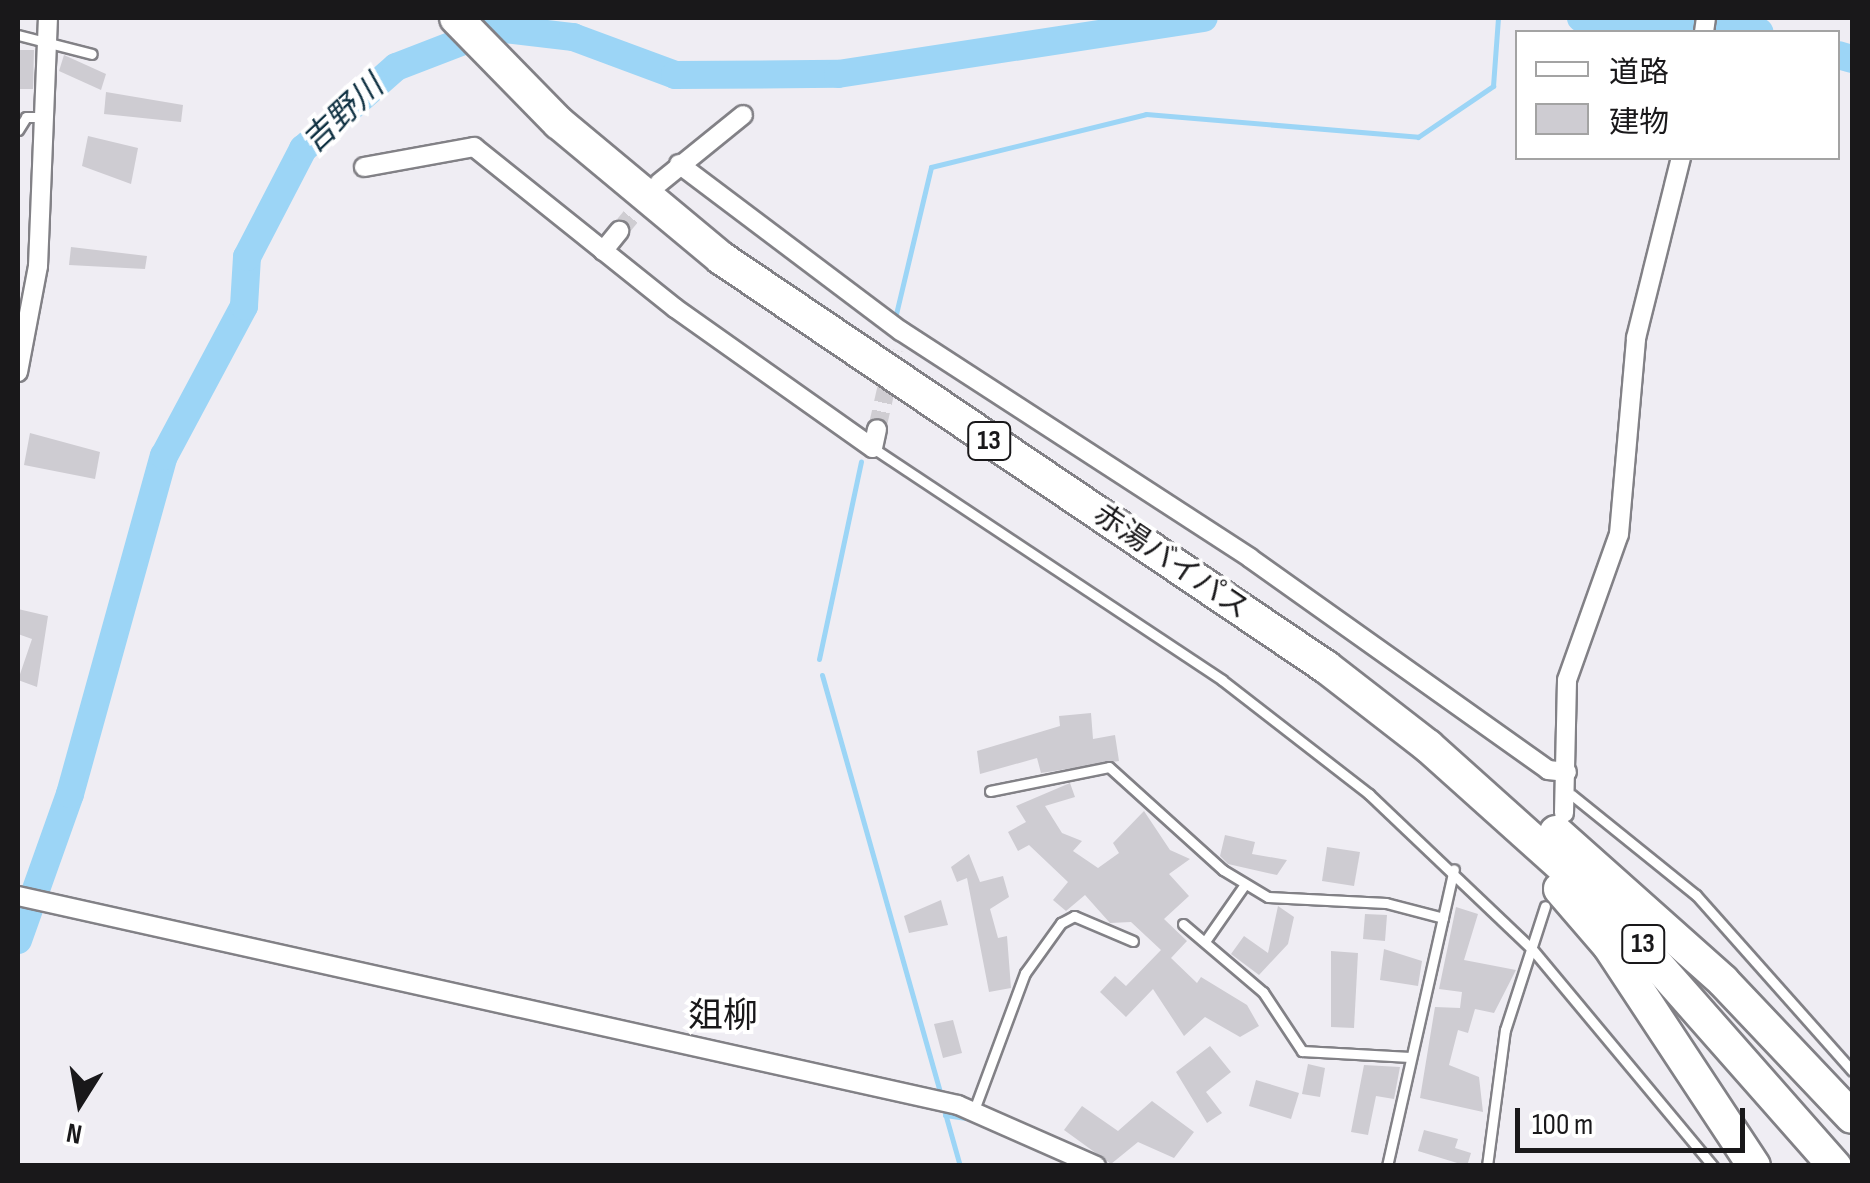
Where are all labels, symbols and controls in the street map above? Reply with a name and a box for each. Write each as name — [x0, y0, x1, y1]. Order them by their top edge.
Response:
legend — [1515, 30, 1840, 160]
text: 道路 — [1609, 55, 1669, 91]
water label: 吉野川 — [296, 68, 392, 162]
text: 建物 — [1609, 105, 1669, 141]
road number: 13 — [966, 418, 1012, 464]
street label: 赤湯バイパス — [1086, 497, 1256, 627]
road number: 13 — [1620, 921, 1666, 967]
district label: 爼柳 — [688, 996, 758, 1038]
north arrow — [30, 1053, 130, 1153]
scale bar — [1520, 1088, 1750, 1150]
text: 100 m — [1532, 1107, 1593, 1143]
text: N — [64, 1115, 85, 1151]

